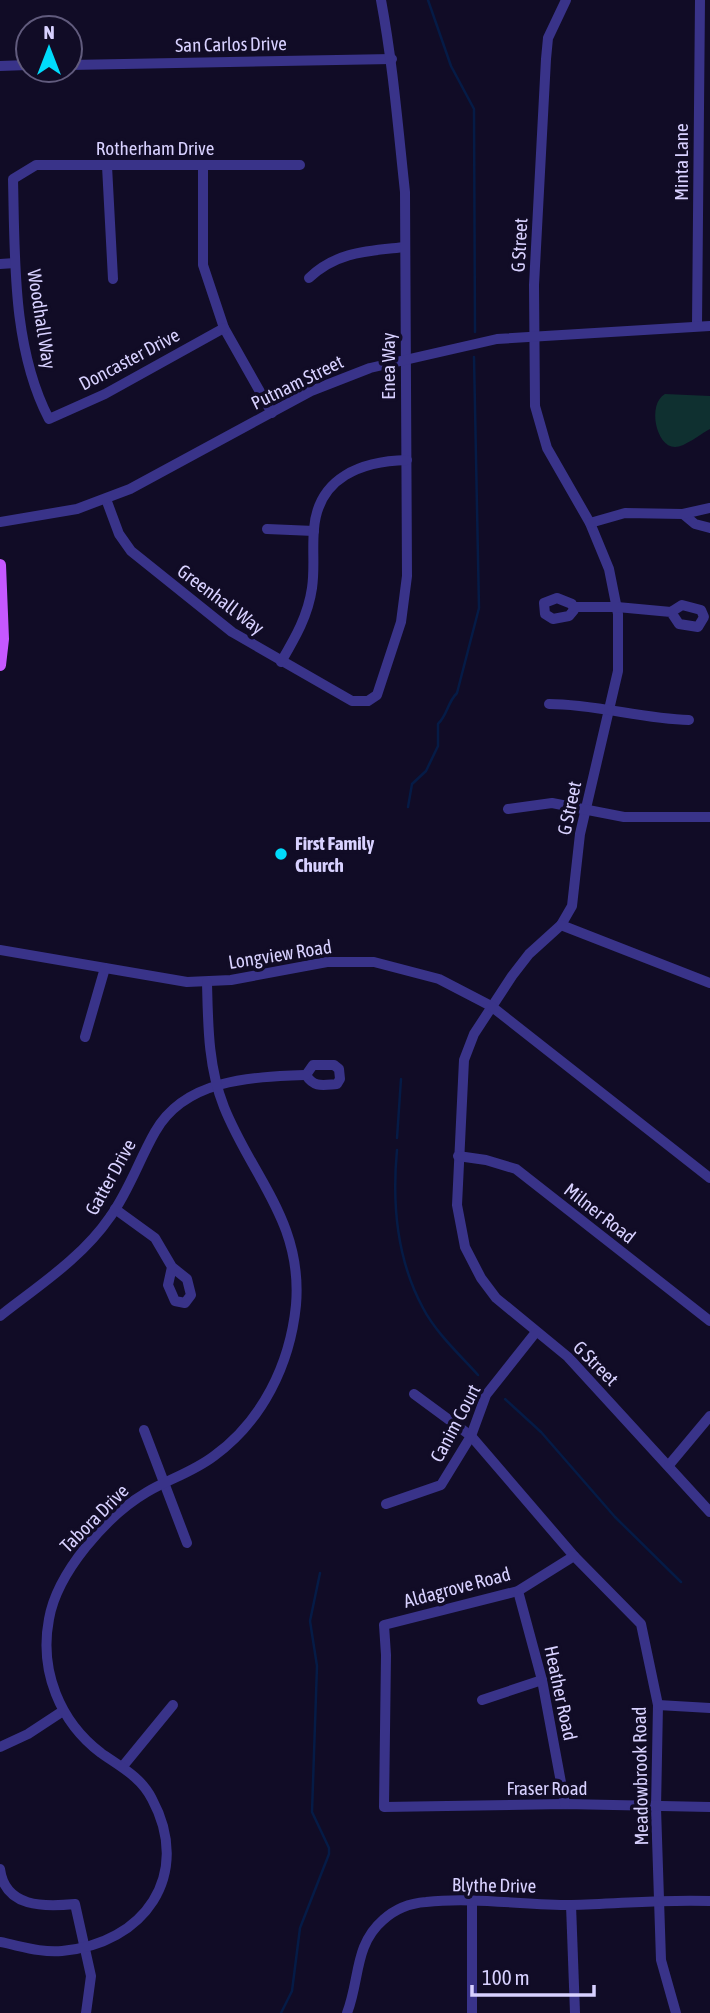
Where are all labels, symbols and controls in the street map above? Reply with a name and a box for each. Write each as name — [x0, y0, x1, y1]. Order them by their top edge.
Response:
north arrow — [14, 14, 84, 84]
text: N — [43, 21, 55, 43]
street label: San Carlos Drive — [175, 32, 287, 56]
street label: Minta Lane — [670, 123, 692, 201]
street label: Rotherham Drive — [96, 137, 214, 159]
street label: G Street — [507, 217, 531, 273]
street label: Woodhall Way — [23, 268, 61, 371]
street label: Doncaster Drive — [75, 323, 183, 395]
street label: Enea Way — [377, 332, 399, 400]
street label: Putnam Street — [247, 350, 347, 414]
street label: Greenhall Way — [173, 559, 269, 639]
street label: G Street — [553, 779, 585, 837]
place label: First Family Church — [295, 832, 374, 876]
marker: First Family Church — [273, 846, 289, 862]
street label: Longview Road — [227, 935, 333, 973]
street label: Gatter Drive — [80, 1135, 140, 1219]
street label: Milner Road — [560, 1178, 640, 1248]
street label: G Street — [569, 1336, 623, 1390]
street label: Canim Court — [425, 1380, 485, 1466]
street label: Tabora Drive — [55, 1479, 133, 1557]
street label: Aldagrove Road — [401, 1562, 513, 1612]
street label: Heather Road — [540, 1644, 582, 1742]
street label: Meadowbrook Road — [628, 1706, 652, 1846]
street label: Fraser Road — [506, 1777, 588, 1799]
street label: Blythe Drive — [452, 1873, 536, 1897]
scale bar — [472, 1954, 594, 1998]
text: 100 m — [482, 1965, 530, 1989]

